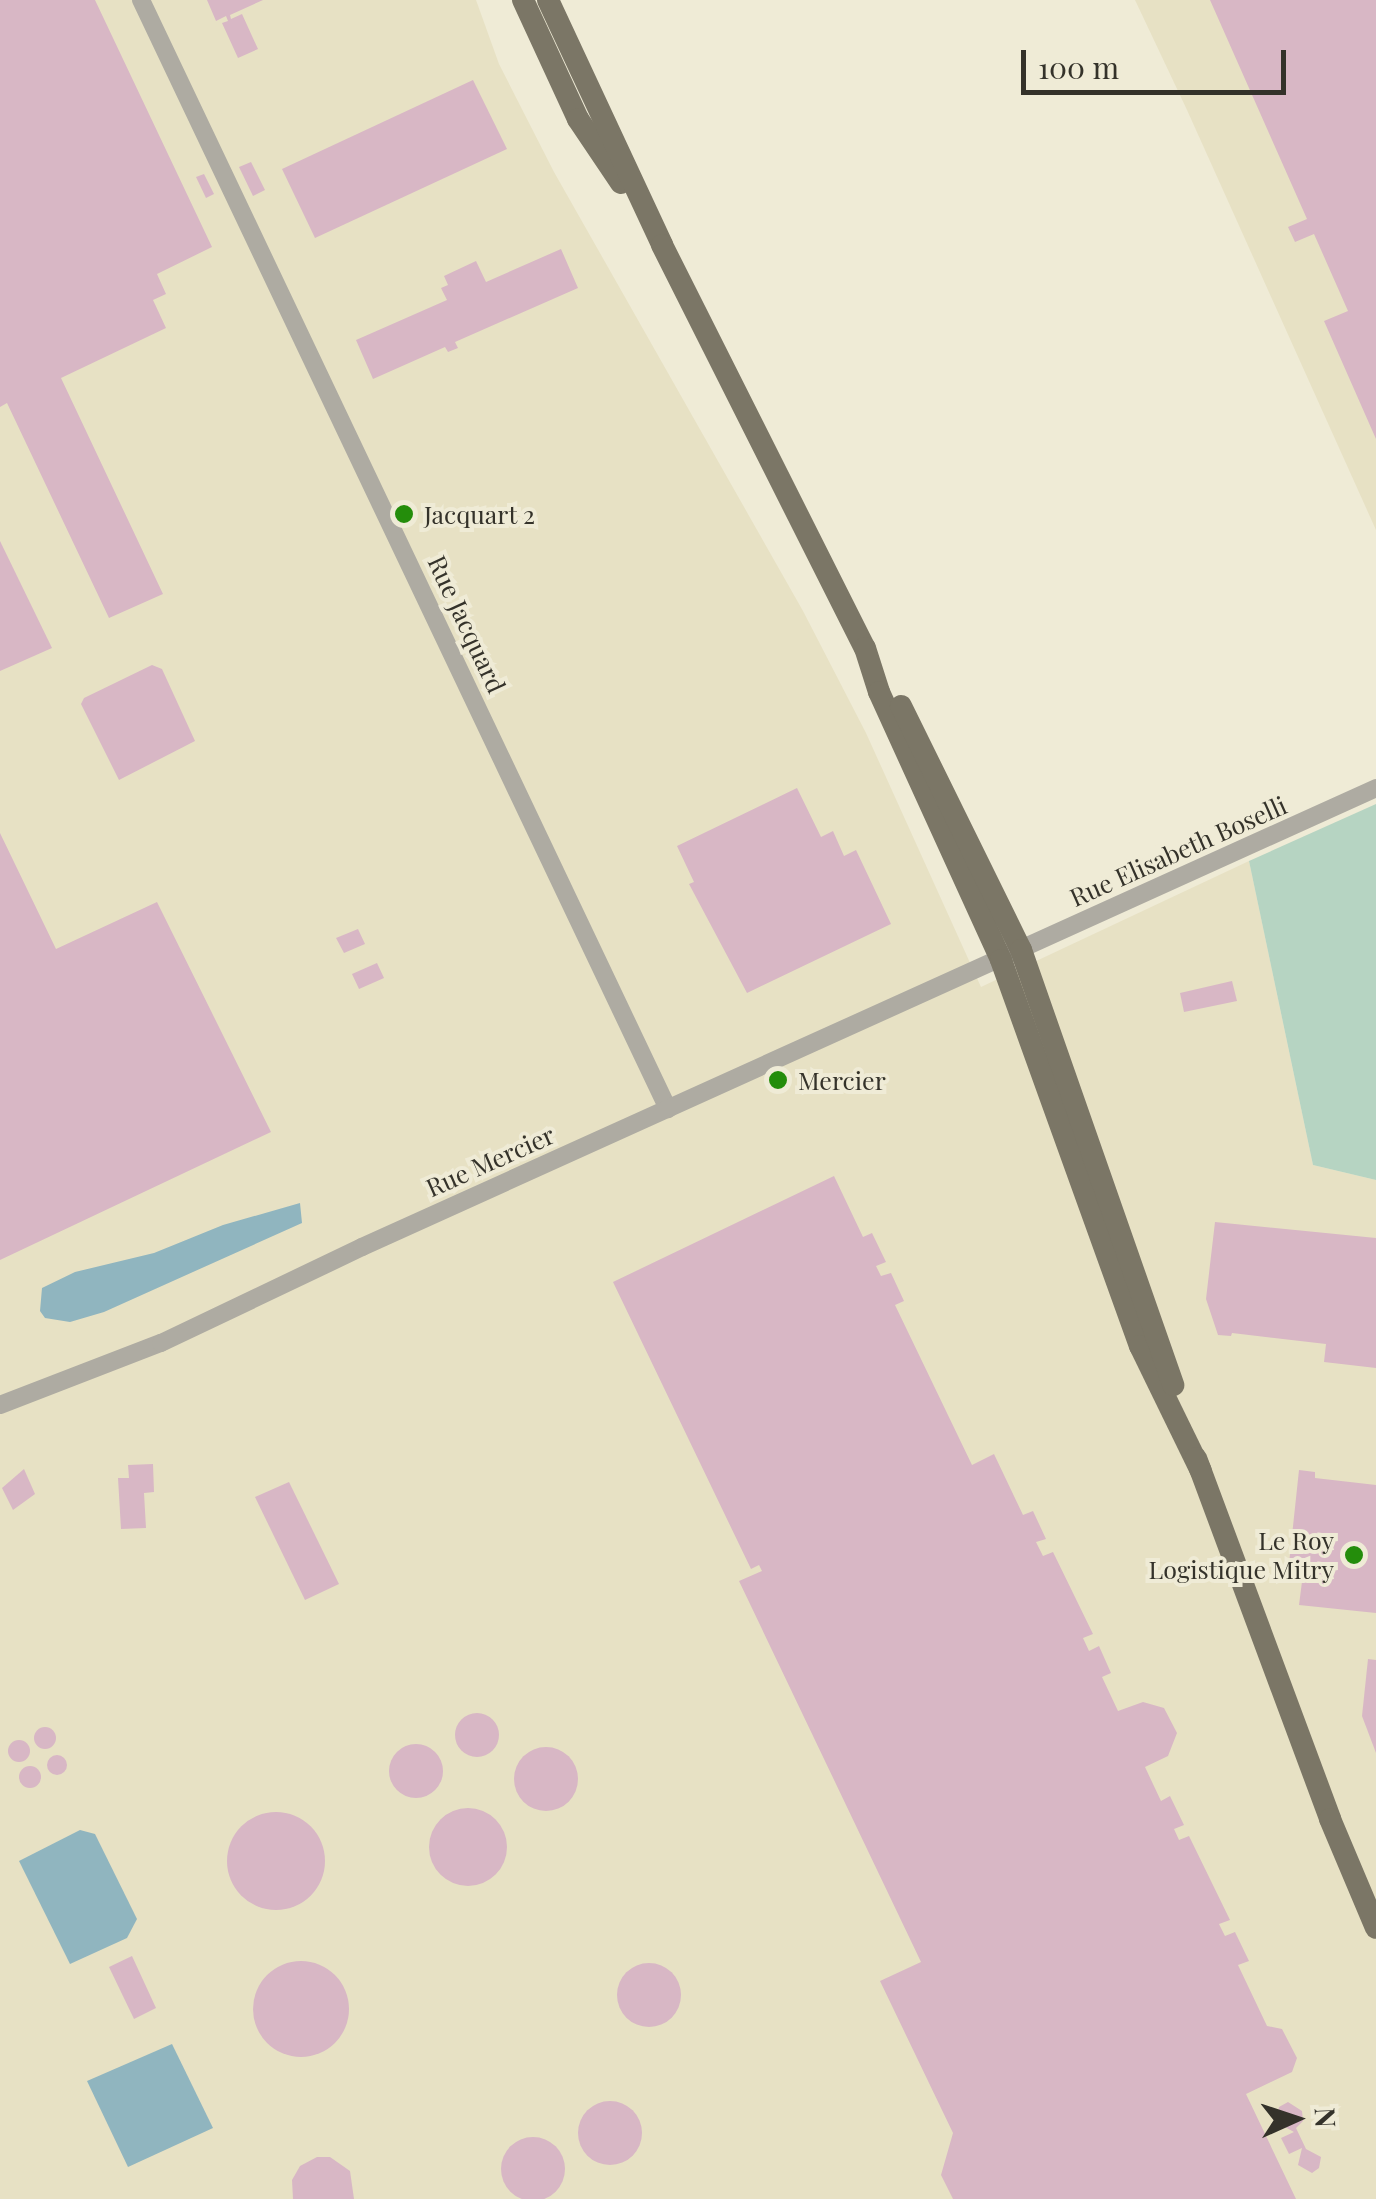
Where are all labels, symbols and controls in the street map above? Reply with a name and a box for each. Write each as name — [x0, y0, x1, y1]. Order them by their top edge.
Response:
scale bar — [1026, 30, 1291, 92]
text: 100 m — [1038, 47, 1119, 87]
place label: Jacquart 2 — [424, 499, 535, 529]
marker: Jacquart 2 — [393, 503, 415, 525]
street label: Rue Jacquard — [422, 551, 512, 697]
street label: Rue Elisabeth Boselli — [1065, 790, 1291, 912]
place label: Mercier — [798, 1065, 886, 1095]
marker: Mercier — [767, 1069, 789, 1091]
street label: Rue Mercier — [421, 1119, 559, 1203]
place label: Le Roy Logistique Mitry — [1149, 1526, 1334, 1585]
marker: Le Roy Logistique Mitry — [1343, 1544, 1365, 1566]
north arrow — [1246, 2069, 1346, 2169]
text: N — [1307, 2106, 1345, 2128]

